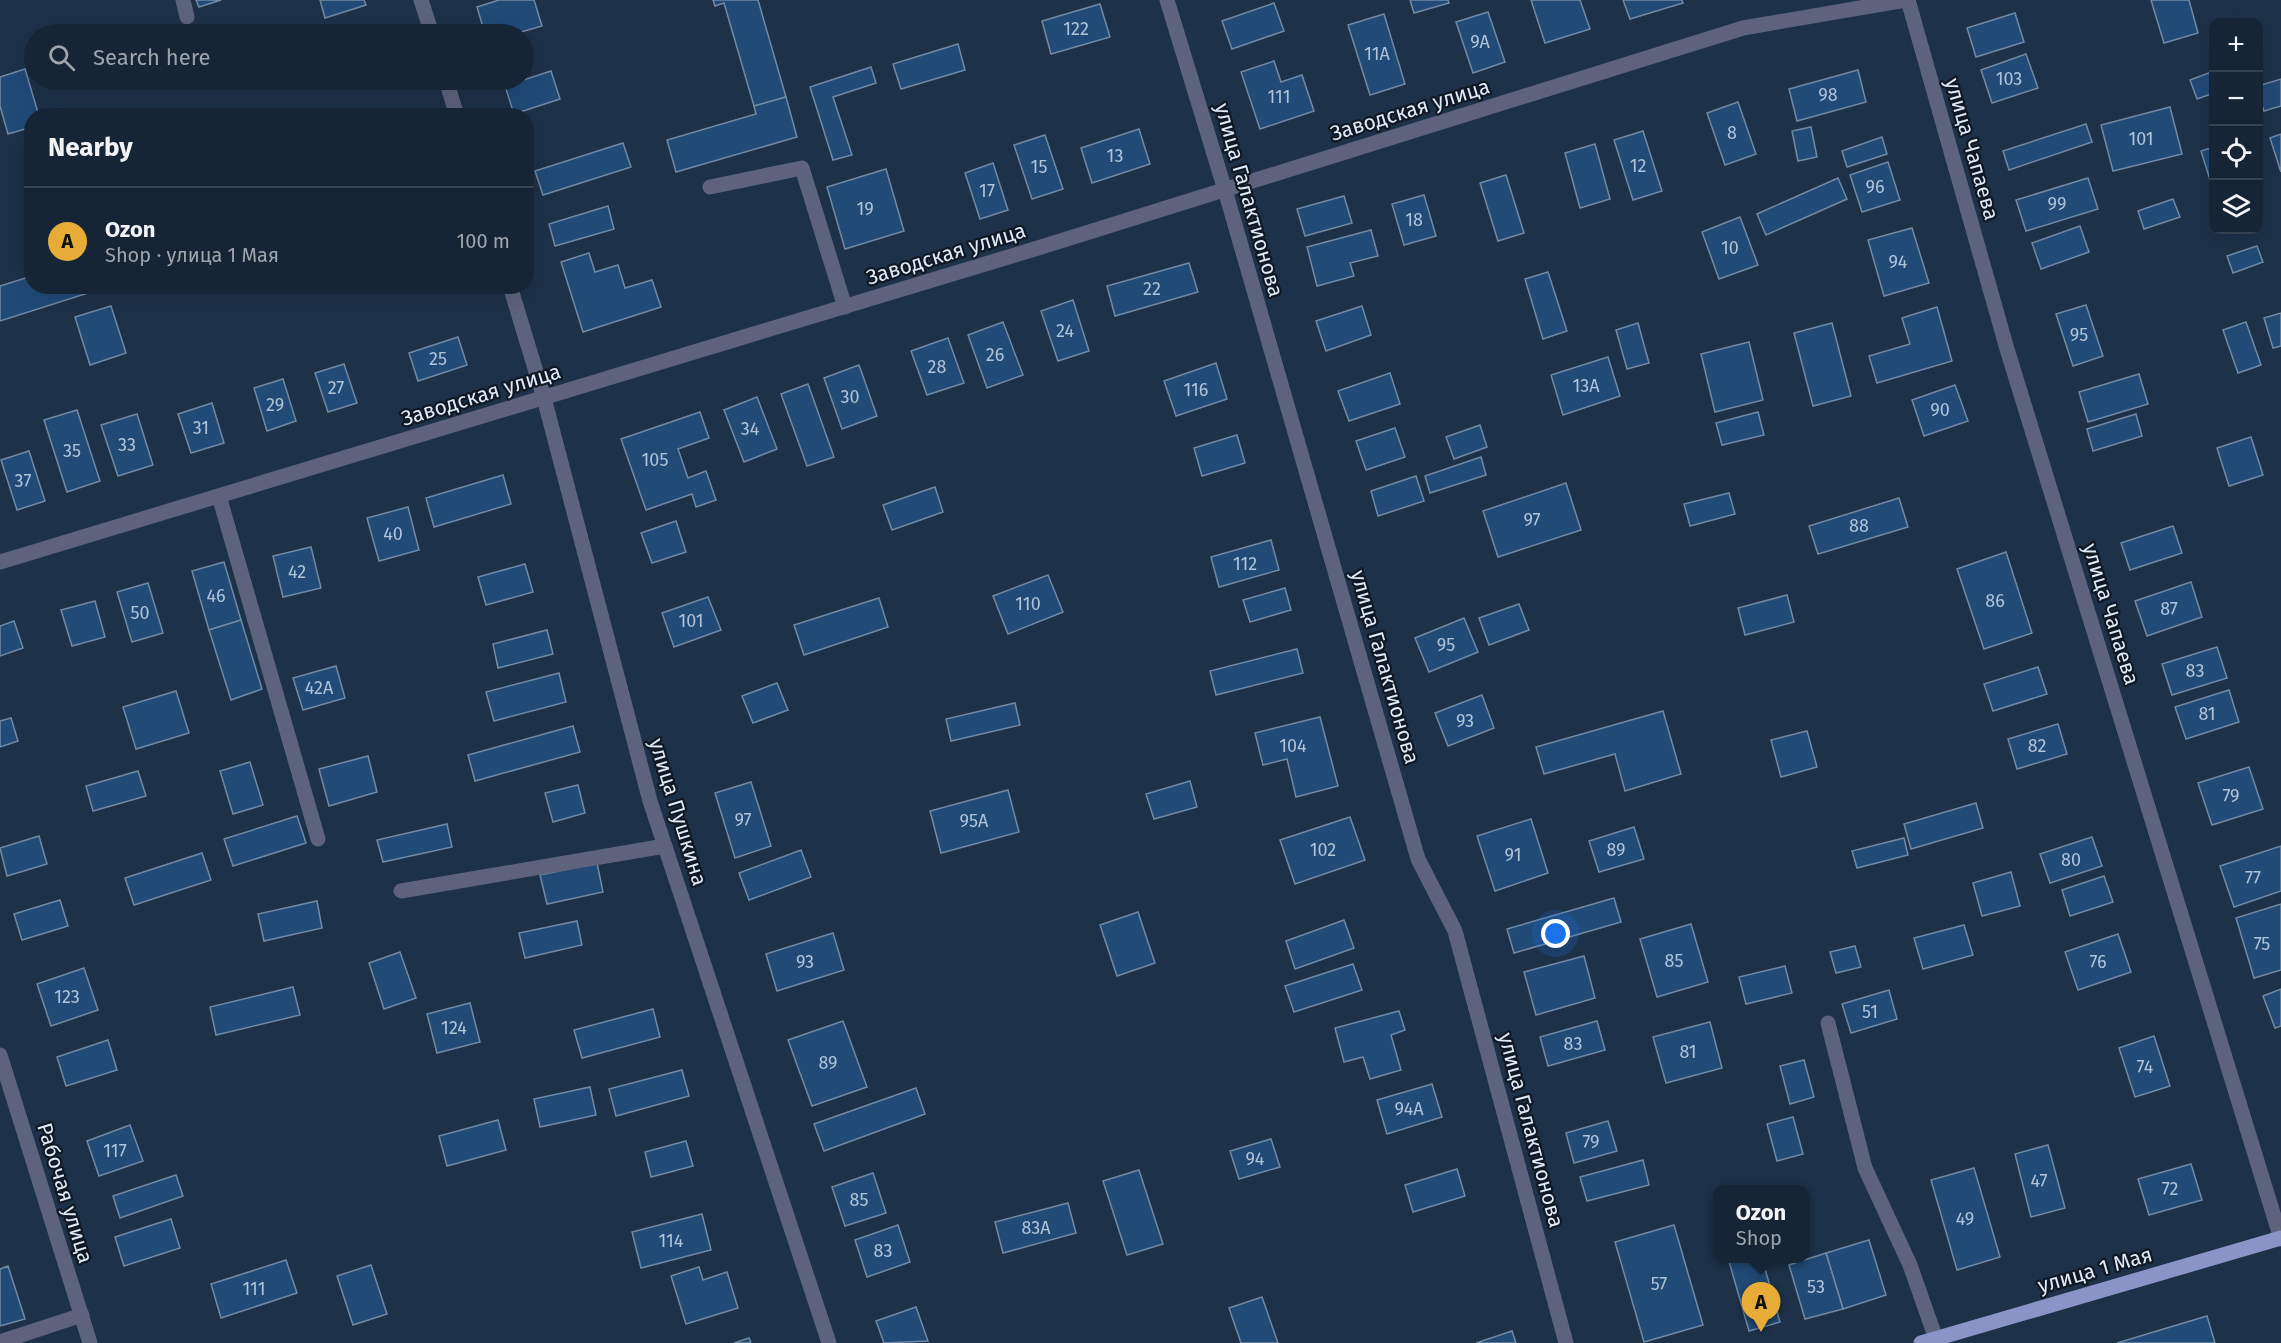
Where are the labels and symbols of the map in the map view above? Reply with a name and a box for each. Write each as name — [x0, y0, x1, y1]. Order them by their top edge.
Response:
house number: 122 — [1063, 18, 1089, 40]
house number: 9А — [1470, 31, 1490, 53]
house number: 11А — [1364, 43, 1391, 65]
house number: 103 — [1996, 68, 2022, 90]
street label: Заводская улица — [1327, 73, 1493, 147]
street label: улица Чапаева — [1939, 75, 2005, 223]
house number: 98 — [1818, 84, 1838, 106]
house number: 111 — [1268, 86, 1290, 108]
street label: улица Галактионова — [1209, 100, 1289, 300]
house number: 8 — [1727, 122, 1737, 144]
house number: 101 — [2128, 128, 2154, 150]
house number: 13 — [1107, 145, 1123, 167]
house number: 12 — [1630, 155, 1646, 177]
house number: 15 — [1031, 156, 1047, 178]
house number: 96 — [1865, 176, 1885, 198]
house number: 17 — [979, 180, 995, 202]
house number: 99 — [2048, 193, 2066, 215]
house number: 19 — [856, 198, 874, 220]
house number: 18 — [1405, 209, 1423, 231]
street label: Заводская улица — [863, 217, 1029, 291]
house number: 10 — [1721, 237, 1739, 259]
house number: 94 — [1889, 251, 1908, 273]
house number: 22 — [1143, 278, 1161, 300]
house number: 24 — [1056, 320, 1074, 342]
house number: 95 — [2070, 324, 2088, 346]
house number: 26 — [986, 344, 1004, 366]
house number: 25 — [429, 348, 447, 370]
house number: 28 — [928, 356, 946, 378]
street label: Заводская улица — [398, 358, 564, 432]
house number: 13А — [1572, 375, 1600, 397]
house number: 27 — [328, 377, 344, 399]
house number: 116 — [1184, 379, 1208, 401]
house number: 30 — [840, 386, 860, 408]
house number: 29 — [266, 394, 284, 416]
house number: 90 — [1930, 399, 1950, 421]
house number: 31 — [193, 417, 209, 439]
house number: 34 — [741, 418, 760, 440]
house number: 33 — [118, 434, 136, 456]
house number: 35 — [63, 440, 81, 462]
house number: 105 — [642, 449, 668, 471]
house number: 37 — [15, 470, 31, 492]
house number: 97 — [1523, 509, 1541, 531]
house number: 88 — [1849, 515, 1869, 537]
house number: 40 — [383, 523, 403, 545]
street label: улица Чапаева — [2077, 540, 2145, 688]
house number: 112 — [1233, 553, 1257, 575]
house number: 42 — [288, 561, 306, 583]
street label: улица Галактионова — [1345, 567, 1425, 767]
house number: 46 — [206, 585, 226, 607]
house number: 86 — [1985, 590, 2005, 612]
house number: 110 — [1015, 593, 1041, 615]
house number: 87 — [2160, 598, 2178, 620]
house number: 50 — [130, 602, 150, 624]
house number: 101 — [678, 610, 704, 632]
house number: 95 — [1437, 634, 1455, 656]
house number: 83 — [2186, 660, 2204, 682]
house number: 42А — [305, 677, 334, 699]
house number: 81 — [2198, 703, 2216, 725]
house number: 93 — [1456, 710, 1474, 732]
street label: улица Пушкина — [643, 735, 713, 889]
house number: 104 — [1279, 735, 1307, 757]
house number: 82 — [2028, 735, 2046, 757]
house number: 79 — [2222, 785, 2240, 807]
house number: 97 — [734, 809, 752, 831]
house number: 95А — [960, 810, 989, 832]
house number: 102 — [1310, 839, 1336, 861]
house number: 89 — [1606, 839, 1626, 861]
house number: 91 — [1505, 844, 1521, 866]
house number: 80 — [2061, 849, 2081, 871]
house number: 77 — [2245, 867, 2261, 889]
your location — [1541, 919, 1570, 948]
house number: 75 — [2254, 933, 2270, 955]
house number: 85 — [1665, 950, 1683, 972]
house number: 93 — [796, 951, 814, 973]
house number: 76 — [2089, 951, 2107, 973]
house number: 123 — [54, 986, 80, 1008]
house number: 51 — [1862, 1001, 1878, 1023]
house number: 124 — [441, 1017, 467, 1039]
street label: улица Галактионова — [1492, 1030, 1570, 1230]
house number: 83 — [1564, 1033, 1582, 1055]
house number: 81 — [1679, 1041, 1697, 1063]
house number: 89 — [818, 1052, 838, 1074]
house number: 74 — [2137, 1056, 2154, 1078]
house number: 94А — [1394, 1098, 1424, 1120]
street label: Рабочая улица — [31, 1120, 99, 1266]
house number: 79 — [1582, 1131, 1600, 1153]
house number: 117 — [103, 1140, 127, 1162]
house number: 94 — [1246, 1148, 1265, 1170]
house number: 47 — [2030, 1170, 2048, 1192]
house number: 72 — [2162, 1178, 2178, 1200]
house number: 85 — [850, 1189, 868, 1211]
house number: 49 — [1956, 1208, 1974, 1230]
house number: 83А — [1021, 1217, 1051, 1239]
house number: 114 — [659, 1230, 684, 1252]
house number: 83 — [874, 1240, 892, 1262]
street label: улица 1 Мая — [2035, 1241, 2155, 1299]
house number: 57 — [1651, 1273, 1667, 1295]
house number: 53 — [1807, 1276, 1825, 1298]
house number: 111 — [243, 1278, 265, 1300]
pin: A — [1742, 1282, 1780, 1332]

